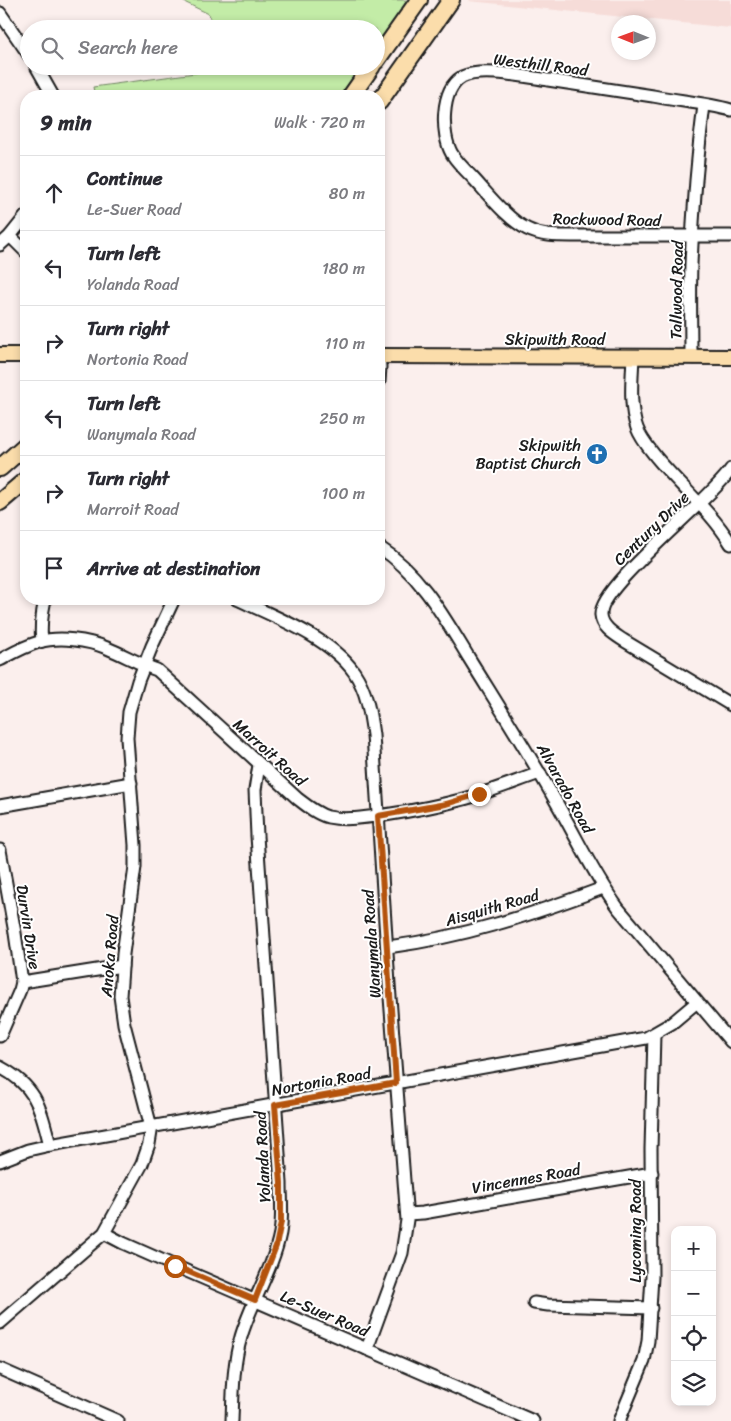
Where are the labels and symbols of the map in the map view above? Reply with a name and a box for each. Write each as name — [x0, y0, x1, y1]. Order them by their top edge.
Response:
north arrow — [611, 15, 656, 60]
street label: Westhill Road — [492, 44, 591, 85]
street label: Rockwood Road — [553, 204, 663, 235]
street label: Tallwood Road — [661, 239, 692, 340]
street label: Skipwith Road — [505, 325, 607, 354]
place label: Skipwith Baptist Church — [475, 431, 581, 478]
church icon: Skipwith Baptist Church — [585, 442, 609, 466]
street label: Century Drive — [606, 484, 697, 573]
street label: Marroit Road — [226, 711, 315, 795]
street label: Alvarado Road — [528, 737, 603, 840]
route end — [468, 783, 491, 806]
street label: Aisquith Road — [441, 880, 544, 935]
street label: Durvin Drive — [7, 883, 50, 972]
street label: Wanymala Road — [353, 887, 390, 999]
street label: Anoka Road — [91, 912, 128, 999]
street label: Nortonia Road — [269, 1058, 375, 1104]
street label: Yolanda Road — [246, 1109, 279, 1203]
street label: Vincennes Road — [470, 1154, 584, 1202]
street label: Lycoming Road — [621, 1178, 650, 1283]
route start — [164, 1255, 187, 1278]
street label: Le-Suer Road — [276, 1282, 375, 1346]

